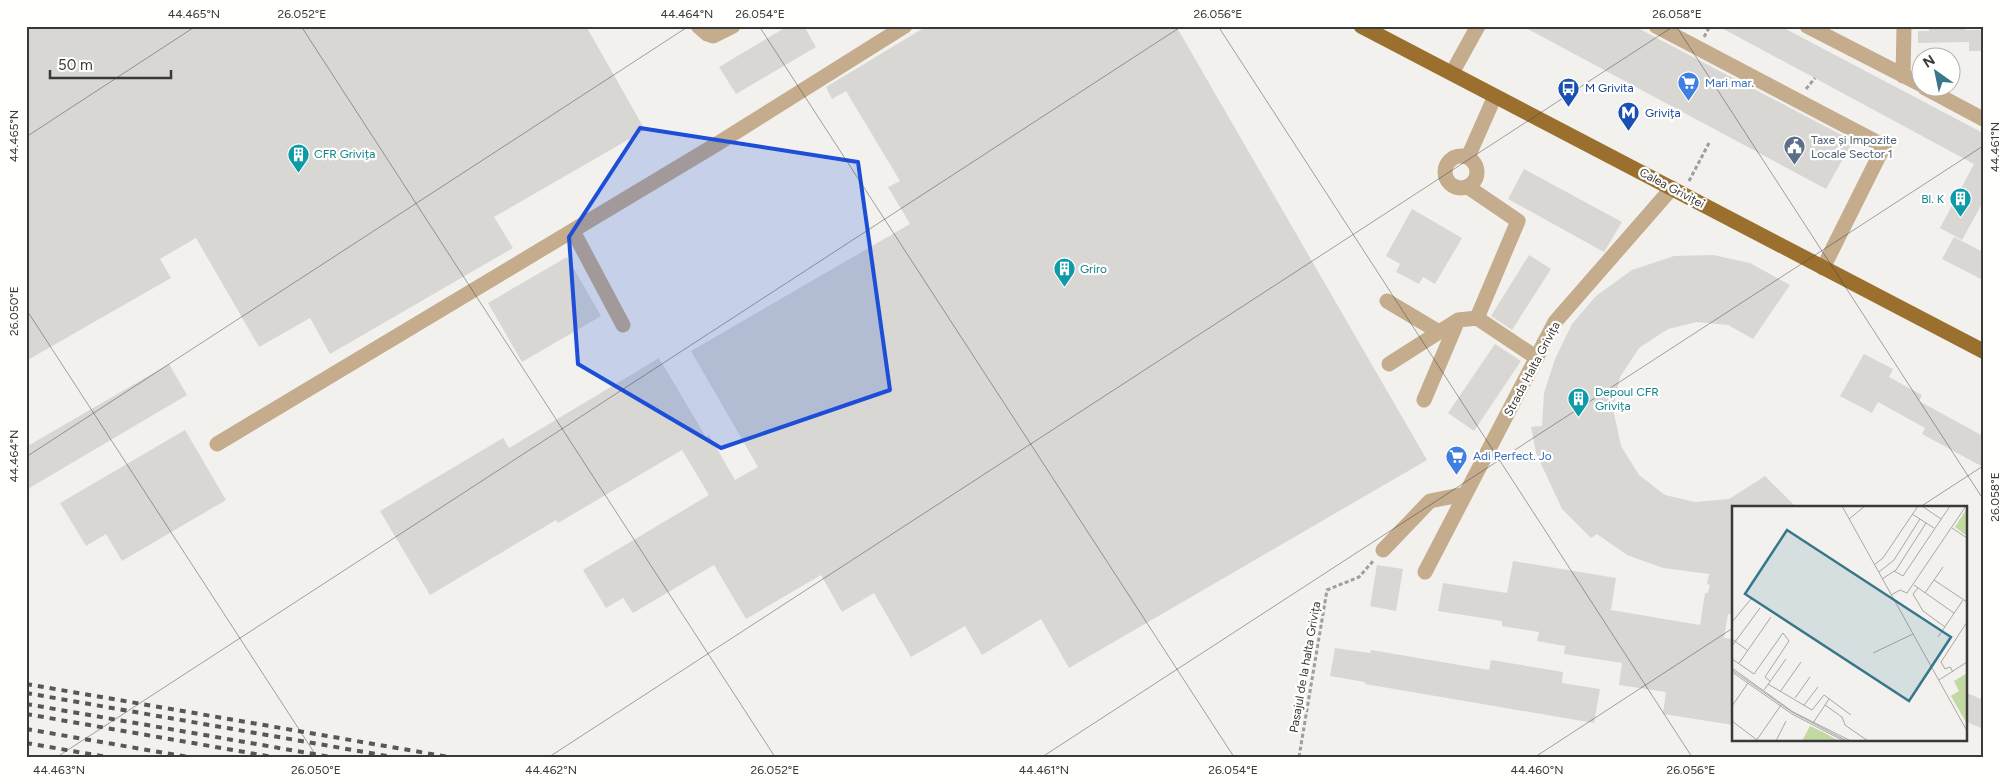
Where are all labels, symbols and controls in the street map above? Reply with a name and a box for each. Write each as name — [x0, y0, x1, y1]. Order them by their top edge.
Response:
text: 44.465°N — [168, 7, 220, 21]
text: 26.052°E — [278, 7, 326, 21]
text: 44.464°N — [661, 7, 713, 21]
text: 26.054°E — [735, 7, 785, 21]
text: 26.056°E — [1194, 7, 1242, 21]
text: 26.058°E — [1652, 7, 1702, 21]
scale bar — [50, 48, 171, 80]
north arrow — [1912, 48, 1962, 98]
text: N — [1920, 51, 1938, 72]
text: 50 m — [58, 56, 93, 74]
supermarket icon: Mari mar. — [1677, 71, 1701, 102]
bus stop icon: M Grivita — [1557, 76, 1581, 107]
place label: Mari mar. — [1705, 76, 1754, 90]
place label: M Grivita — [1585, 81, 1634, 95]
metro station icon: Grivița — [1617, 101, 1641, 132]
place label: Grivița — [1645, 106, 1681, 120]
text: 44.465°N — [7, 110, 21, 162]
text: 44.461°N — [1988, 122, 2002, 172]
place label: Taxe și Impozite Locale Sector 1 — [1811, 133, 1897, 161]
public building icon: Taxe și Impozite Locale Sector 1 — [1783, 135, 1807, 166]
building icon: CFR Grivița — [286, 142, 310, 173]
place label: CFR Grivița — [314, 147, 375, 161]
street label: Calea Griviței — [1637, 165, 1707, 211]
building icon: Bl. K — [1948, 187, 1972, 218]
place label: Bl. K — [1921, 192, 1945, 206]
building icon: Griro — [1052, 257, 1076, 288]
place label: Griro — [1080, 262, 1107, 276]
text: 26.050°E — [7, 286, 21, 336]
street label: Strada Halta Grivița — [1501, 319, 1563, 419]
place label: Depoul CFR Grivița — [1595, 385, 1659, 413]
building icon: Depoul CFR Grivița — [1567, 387, 1591, 418]
text: 44.464°N — [7, 430, 21, 482]
supermarket icon: Adi Perfect. Jo — [1445, 444, 1469, 475]
place label: Adi Perfect. Jo — [1473, 449, 1552, 463]
text: 26.058°E — [1988, 472, 2002, 522]
inset map — [1732, 506, 1966, 740]
street label: Pasajul de la halta Grivița — [1287, 600, 1323, 734]
text: 44.463°N — [33, 763, 85, 777]
text: 26.050°E — [291, 763, 341, 777]
text: 44.462°N — [525, 763, 577, 777]
text: 26.052°E — [751, 763, 799, 777]
text: 44.461°N — [1019, 763, 1069, 777]
text: 26.054°E — [1208, 763, 1258, 777]
text: 44.460°N — [1510, 763, 1564, 777]
text: 26.056°E — [1667, 763, 1715, 777]

